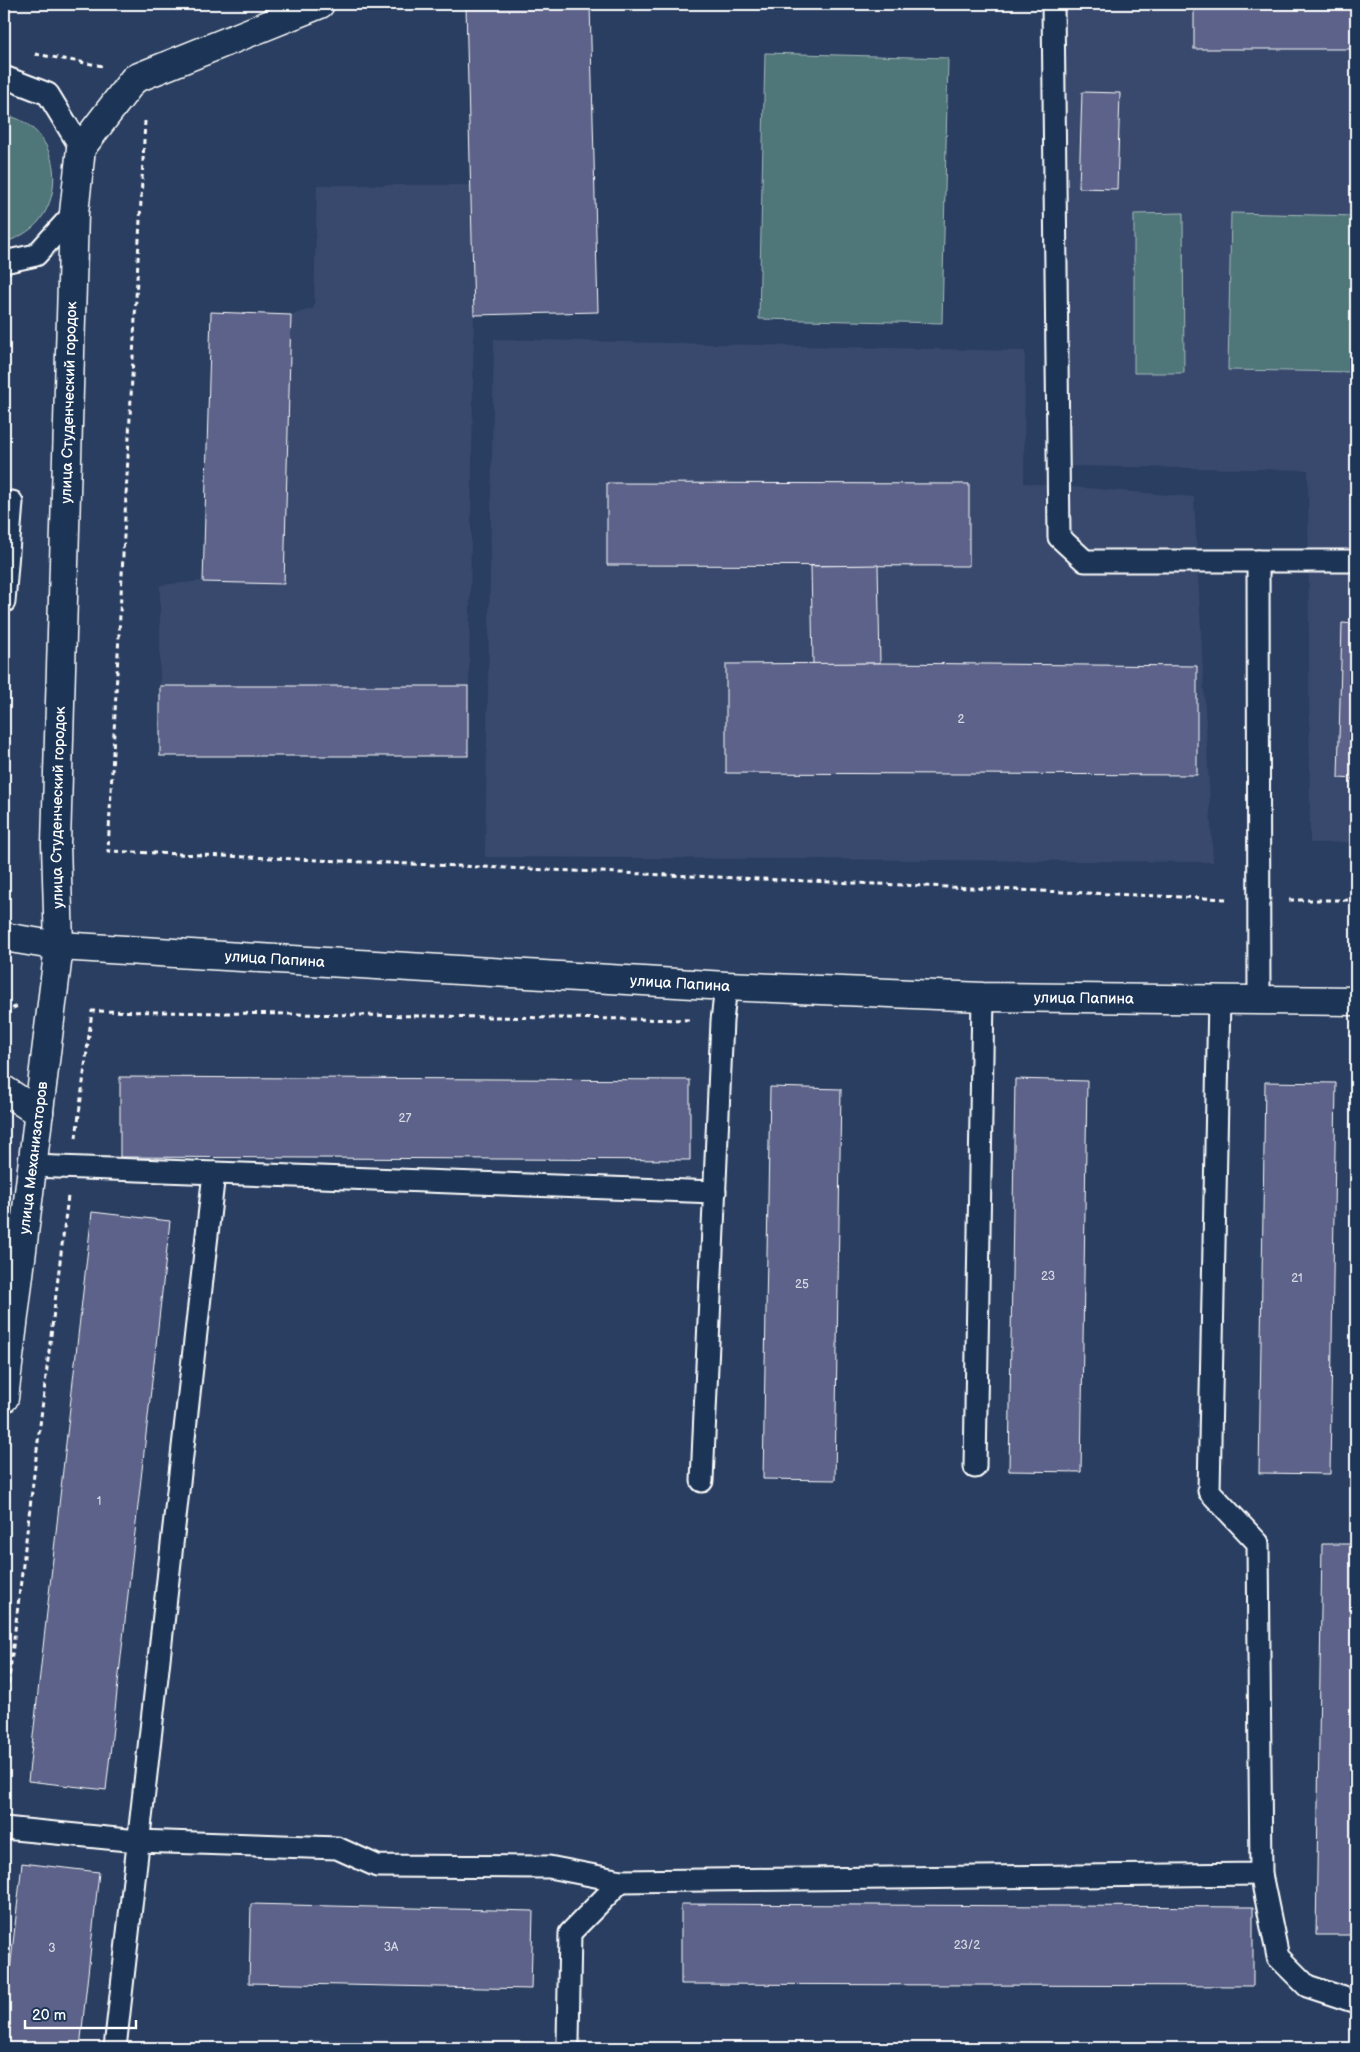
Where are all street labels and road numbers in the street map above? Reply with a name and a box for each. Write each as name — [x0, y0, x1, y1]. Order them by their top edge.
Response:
street label: улица Студенческий городок — [56, 301, 81, 504]
street label: улица Студенческий городок — [46, 706, 69, 909]
street label: улица Папина — [224, 946, 326, 971]
street label: улица Папина — [630, 971, 731, 996]
street label: улица Папина — [1034, 988, 1134, 1008]
street label: улица Механизаторов — [15, 1080, 52, 1235]

